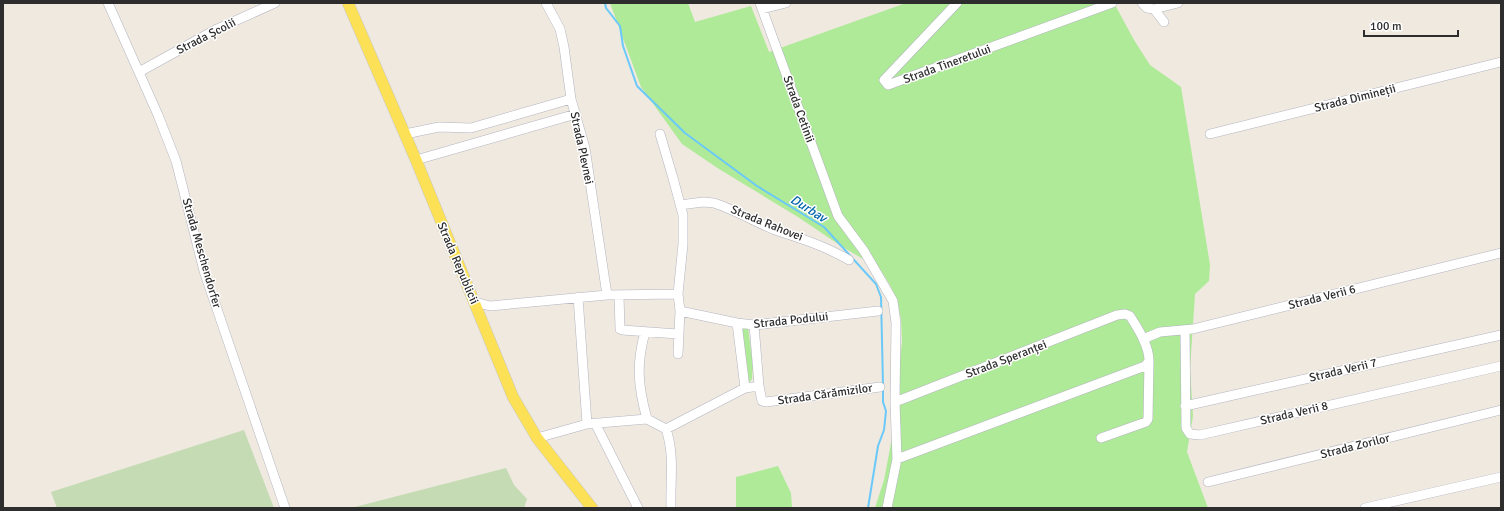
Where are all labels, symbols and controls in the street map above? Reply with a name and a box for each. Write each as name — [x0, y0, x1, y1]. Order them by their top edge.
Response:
scale bar — [1364, 12, 1458, 38]
street label: Strada Școlii — [174, 15, 238, 58]
text: 100 m — [1370, 19, 1402, 34]
street label: Strada Tineretului — [901, 42, 993, 87]
street label: Strada Cetinii — [779, 74, 818, 145]
street label: Strada Dimineții — [1313, 81, 1397, 116]
street label: Strada Plevnei — [567, 111, 597, 186]
water label: Durbav — [787, 192, 831, 227]
street label: Strada Meschendorfer — [179, 196, 225, 310]
street label: Strada Rahovei — [728, 202, 805, 245]
street label: Strada Republicii — [434, 220, 482, 306]
street label: Strada Verii 6 — [1287, 282, 1357, 313]
street label: Strada Podului — [753, 309, 829, 332]
street label: Strada Speranței — [964, 337, 1049, 382]
street label: Strada Verii 7 — [1308, 355, 1378, 386]
street label: Strada Cărămizilor — [777, 380, 874, 409]
street label: Strada Verii 8 — [1259, 398, 1329, 429]
street label: Strada Zorilor — [1319, 430, 1392, 462]

